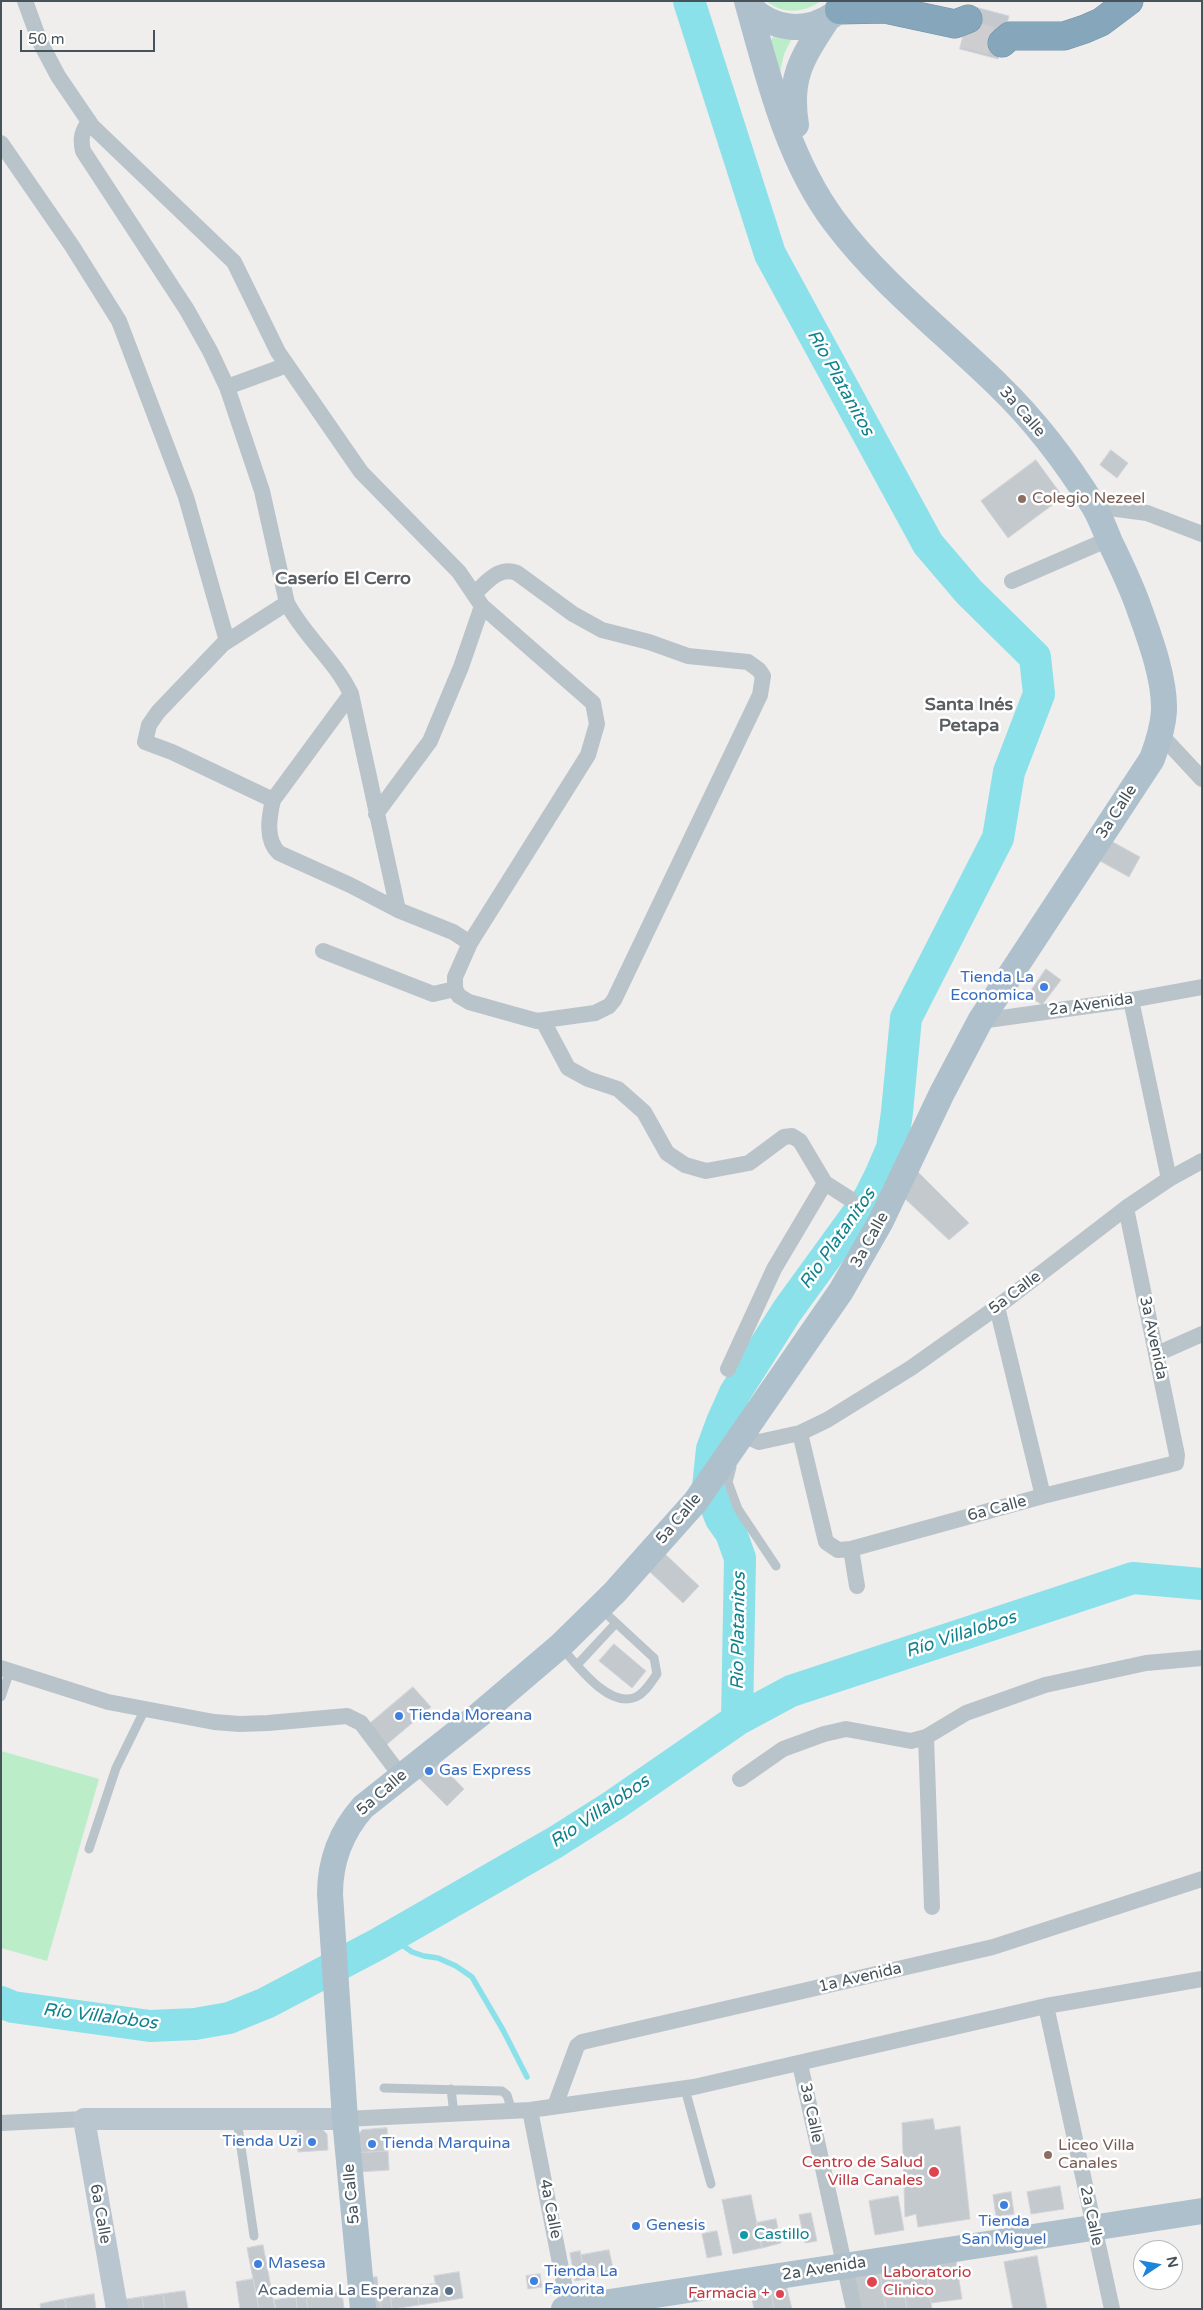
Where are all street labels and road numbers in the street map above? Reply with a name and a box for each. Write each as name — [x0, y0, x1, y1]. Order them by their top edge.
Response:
street label: 3a Calle — [995, 383, 1049, 441]
street label: 3a Calle — [1093, 781, 1141, 843]
street label: 2a Avenida — [1048, 990, 1134, 1020]
street label: 3a Calle — [847, 1209, 893, 1271]
street label: 5a Calle — [985, 1267, 1045, 1319]
street label: 3a Avenida — [1135, 1295, 1171, 1381]
street label: 5a Calle — [652, 1490, 706, 1548]
street label: 6a Calle — [965, 1492, 1029, 1526]
street label: 5a Calle — [353, 1766, 411, 1820]
street label: 1a Avenida — [817, 1959, 903, 1997]
street label: 3a Calle — [795, 2081, 827, 2145]
street label: 5a Calle — [340, 2163, 364, 2225]
street label: 4a Calle — [535, 2178, 565, 2240]
street label: 6a Calle — [85, 2183, 115, 2245]
street label: 2a Calle — [1075, 2184, 1107, 2248]
street label: 2a Avenida — [781, 2253, 867, 2285]

